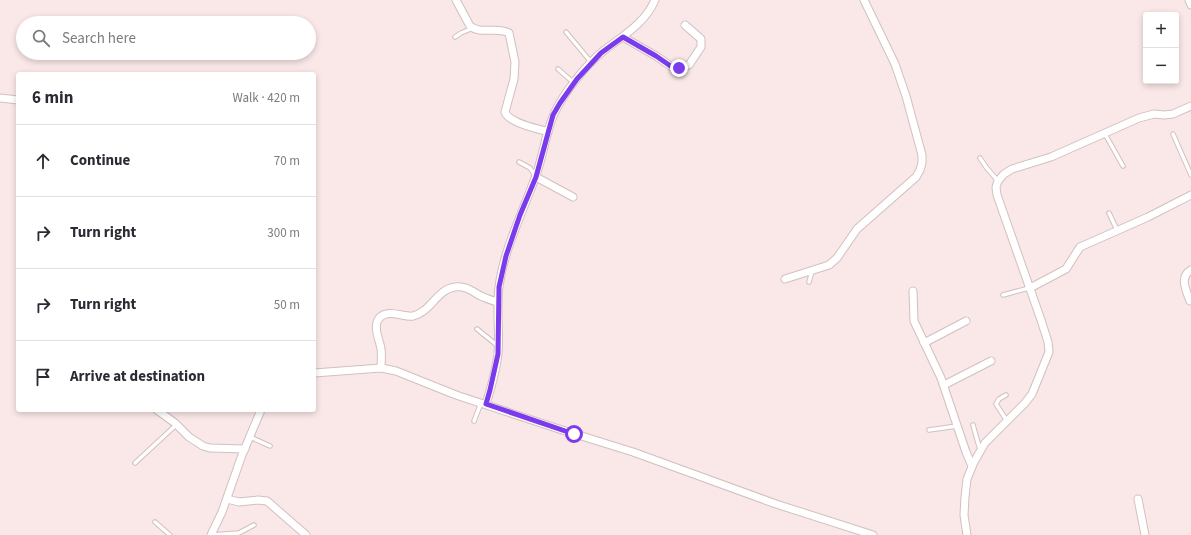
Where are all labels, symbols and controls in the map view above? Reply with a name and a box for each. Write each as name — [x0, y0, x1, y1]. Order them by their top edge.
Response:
map controls — [1143, 12, 1179, 84]
button: + — [1143, 12, 1179, 48]
search box — [16, 16, 316, 60]
icon: search — [30, 27, 52, 49]
text: Search here — [62, 28, 136, 49]
button: − — [1143, 48, 1179, 84]
route end — [670, 59, 688, 77]
text: 6 min — [32, 86, 73, 110]
text: Walk · 420 m — [232, 89, 300, 107]
icon: ahead — [32, 150, 54, 172]
text: Continue — [70, 150, 130, 171]
text: 70 m — [274, 152, 300, 170]
icon: right — [32, 222, 54, 244]
text: Turn right — [70, 222, 136, 243]
text: 300 m — [267, 224, 300, 242]
icon: right — [32, 294, 54, 316]
text: Turn right — [70, 294, 136, 315]
text: 50 m — [274, 296, 300, 314]
icon: arrive — [32, 366, 54, 388]
text: Arrive at destination — [70, 366, 205, 387]
route start — [565, 425, 583, 443]

